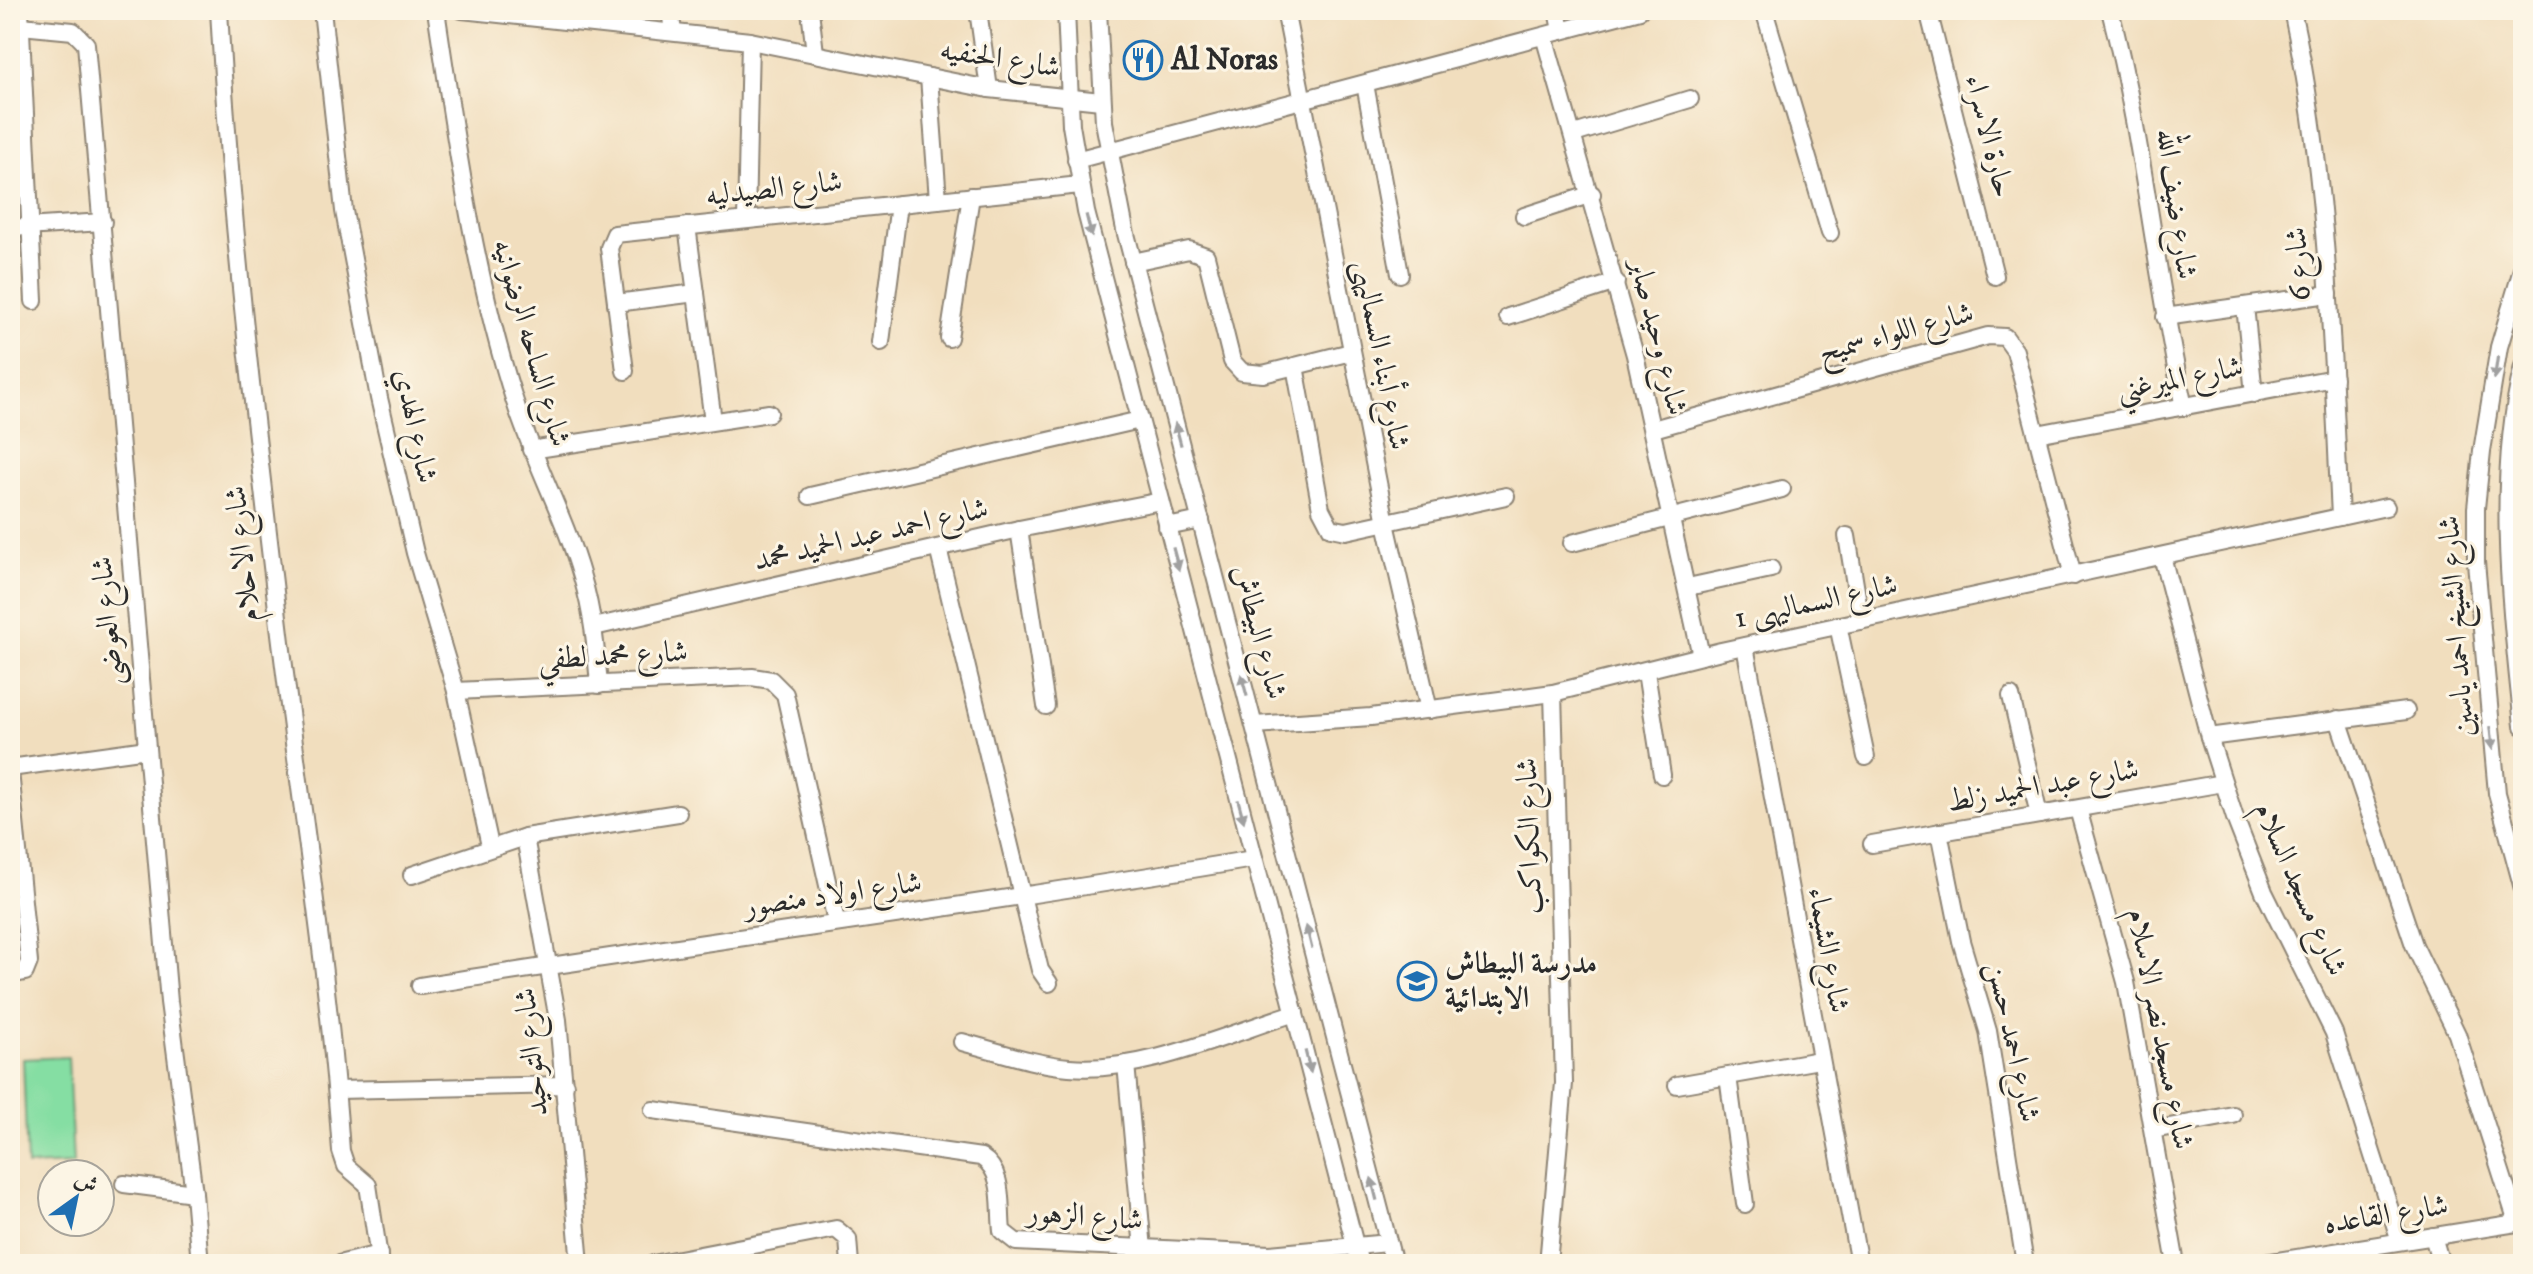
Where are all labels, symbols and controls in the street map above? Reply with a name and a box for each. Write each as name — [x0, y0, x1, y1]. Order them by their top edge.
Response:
street label: شارع الحنفيه — [936, 31, 1063, 92]
restaurant icon: Al Noras — [1122, 39, 1164, 81]
place label: Al Noras — [1170, 42, 1278, 79]
street label: حارة الاسراء — [1956, 71, 2022, 201]
street label: شارع ضيف الله — [2142, 125, 2211, 283]
street label: شارع الصيدليه — [704, 163, 845, 220]
one-way arrow — [1083, 214, 1096, 239]
street label: شارع 6 — [2278, 225, 2325, 302]
street label: شارع الساحه الرضوانيه — [479, 235, 578, 452]
street label: شارع وحيد صابر — [1615, 252, 1695, 420]
street label: شارع أبناء السماليهى — [1340, 256, 1421, 454]
street label: شارع اللواء سميح — [1814, 295, 1980, 378]
street label: شارع الميرغني — [2114, 349, 2248, 417]
one-way arrow — [2489, 356, 2502, 381]
street label: شارع الهدي — [380, 365, 445, 488]
one-way arrow — [1172, 421, 1184, 446]
street label: شارع الاحلام — [217, 483, 275, 624]
street label: شارع احمد عبد الحميد محمد — [750, 490, 993, 585]
street label: شارع الشيخ احمد ياسين — [2431, 514, 2490, 738]
one-way arrow — [1170, 547, 1182, 572]
street label: شارع العوضى — [84, 554, 137, 687]
street label: شارع البيطاش — [1218, 561, 1295, 705]
street label: شارع السماليهى 1 — [1731, 567, 1902, 642]
street label: شارع محمد لطفي — [537, 634, 689, 688]
one-way arrow — [1238, 672, 1250, 697]
one-way arrow — [2485, 726, 2498, 751]
street label: شارع عبد الحميد زلط — [1944, 751, 2143, 826]
street label: شارع الكواكب — [1509, 757, 1556, 915]
street label: شارع مسجد السلام — [2240, 796, 2355, 984]
one-way arrow — [1236, 798, 1248, 823]
street label: شارع اولاد منصور — [739, 864, 925, 931]
street label: شارع الشيماء — [1794, 884, 1857, 1017]
street label: شارع مسجد نصر الاسلام — [2113, 905, 2202, 1154]
one-way arrow — [1303, 924, 1315, 949]
place label: مدرسة البيطاش الابتدائية — [1445, 946, 1597, 1017]
street label: شارع احمد حسن — [1973, 959, 2048, 1126]
school or university icon: مدرسة البيطاش الابتدائية — [1396, 960, 1438, 1002]
street label: شارع التوحيد — [507, 985, 562, 1118]
one-way arrow — [1302, 1049, 1314, 1074]
north arrow — [36, 1158, 116, 1238]
text: ش — [70, 1165, 103, 1200]
one-way arrow — [1367, 1176, 1379, 1201]
street label: شارع القاعده — [2321, 1187, 2452, 1248]
street label: شارع الزهور — [1022, 1194, 1144, 1244]

